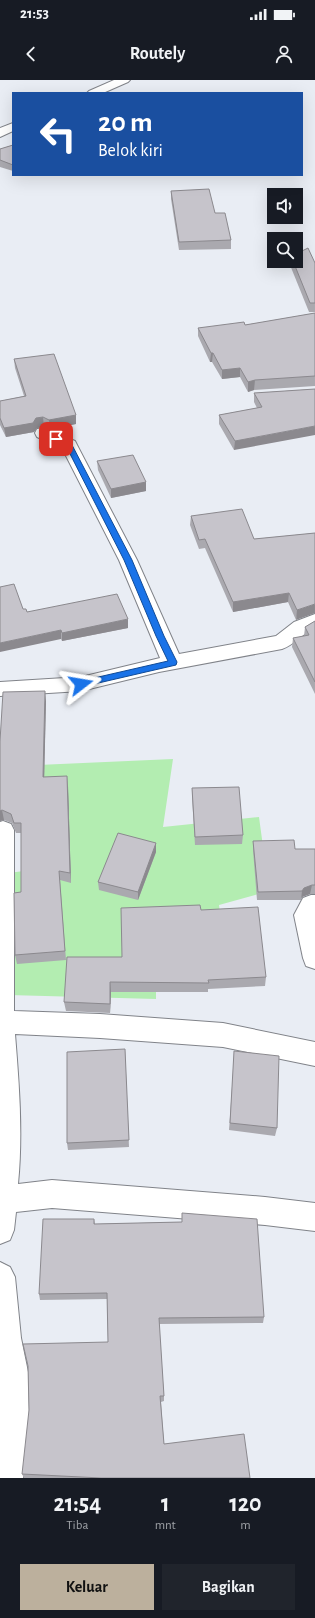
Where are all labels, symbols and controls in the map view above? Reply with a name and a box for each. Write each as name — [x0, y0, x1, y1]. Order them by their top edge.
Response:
text: 21:53 — [20, 6, 49, 21]
icon: back — [20, 43, 42, 65]
icon: person — [273, 43, 295, 65]
text: Routely — [130, 45, 185, 63]
icon: left — [32, 108, 84, 160]
text: 20 m — [98, 109, 153, 137]
text: Belok kiri — [98, 142, 163, 160]
map controls — [267, 188, 303, 268]
button: sound — [267, 188, 303, 224]
button: search — [267, 232, 303, 268]
pin — [39, 422, 73, 456]
icon: arrive — [45, 428, 67, 450]
position arrow — [60, 663, 102, 705]
text: 21:54 — [53, 1492, 101, 1516]
text: 1 — [161, 1492, 170, 1516]
text: 120 — [229, 1492, 262, 1516]
text: Tiba — [66, 1519, 88, 1532]
text: mnt — [155, 1519, 176, 1532]
text: m — [240, 1519, 251, 1532]
button: Keluar — [20, 1564, 154, 1610]
button: Bagikan — [162, 1564, 295, 1610]

